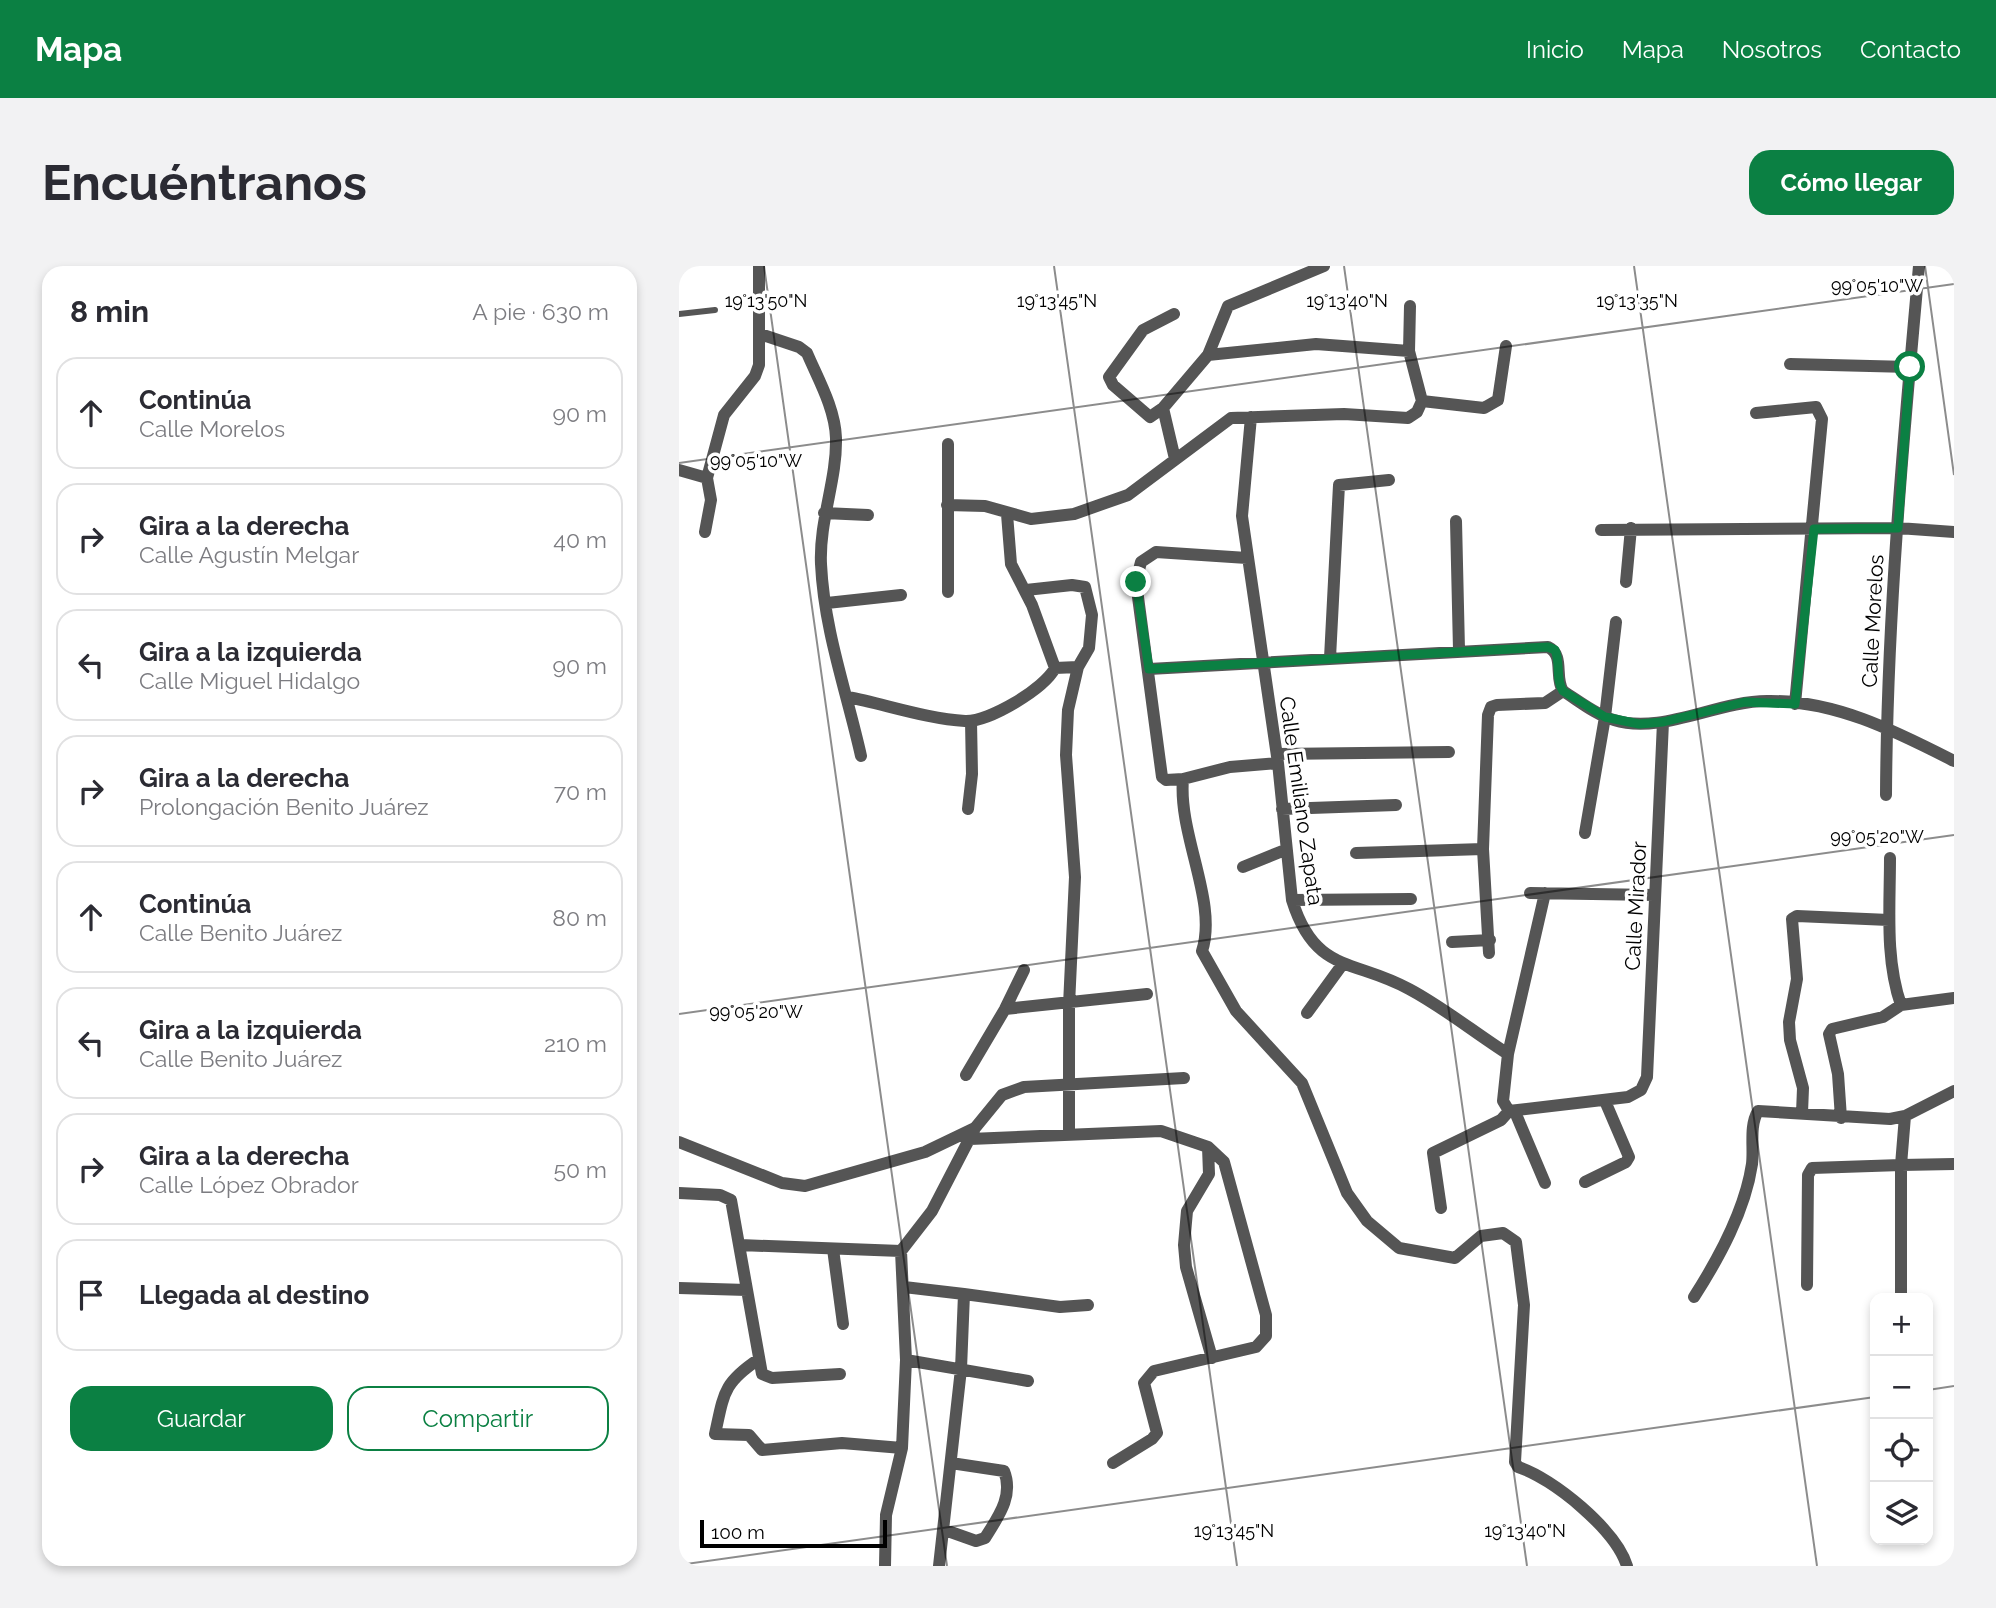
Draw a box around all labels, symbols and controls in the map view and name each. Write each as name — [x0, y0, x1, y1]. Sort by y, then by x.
text: Mapa — [35, 30, 122, 69]
text: Inicio — [1526, 35, 1584, 64]
text: Mapa — [1622, 35, 1684, 64]
text: Nosotros — [1722, 35, 1822, 64]
text: Contacto — [1860, 35, 1961, 64]
button: Cómo llegar — [1749, 150, 1954, 215]
text: Encuéntranos — [42, 154, 367, 211]
text: 99°05'10"W — [1831, 275, 1923, 296]
text: 19°13'50"N — [725, 290, 807, 311]
text: 19°13'45"N — [1017, 290, 1097, 311]
text: 19°13'40"N — [1306, 290, 1388, 311]
text: 19°13'35"N — [1596, 290, 1678, 311]
text: 8 min — [70, 294, 149, 329]
text: A pie · 630 m — [472, 298, 609, 325]
route start — [1894, 351, 1925, 382]
text: Continúa — [139, 385, 251, 415]
icon: ahead — [72, 394, 110, 432]
text: 90 m — [552, 400, 607, 427]
text: Calle Morelos — [139, 415, 285, 442]
text: 99°05'10"W — [710, 450, 802, 471]
text: Gira a la derecha — [139, 511, 349, 541]
icon: right — [72, 520, 110, 558]
text: 40 m — [553, 526, 607, 553]
text: Calle Agustín Melgar — [139, 541, 359, 568]
street label: Calle Morelos — [1857, 554, 1888, 688]
route end — [1120, 566, 1151, 597]
text: Gira a la izquierda — [139, 637, 362, 667]
icon: left — [72, 646, 110, 684]
text: 90 m — [552, 652, 607, 679]
text: Calle Miguel Hidalgo — [139, 667, 360, 694]
street label: Calle Emiliano Zapata — [1274, 695, 1329, 907]
text: Gira a la derecha — [139, 763, 349, 793]
icon: right — [72, 772, 110, 810]
text: 70 m — [554, 778, 607, 805]
text: Prolongación Benito Juárez — [139, 793, 429, 820]
text: 99°05'20"W — [1830, 826, 1924, 847]
street label: Calle Mirador — [1620, 840, 1651, 971]
text: Continúa — [139, 889, 251, 919]
icon: ahead — [72, 898, 110, 936]
text: 80 m — [552, 904, 607, 931]
text: Calle Benito Juárez — [139, 919, 342, 946]
text: 99°05'20"W — [709, 1001, 803, 1022]
text: Gira a la izquierda — [139, 1015, 362, 1045]
icon: left — [72, 1024, 110, 1062]
text: 210 m — [544, 1030, 607, 1057]
text: Calle Benito Juárez — [139, 1045, 342, 1072]
text: Gira a la derecha — [139, 1141, 349, 1171]
icon: right — [72, 1150, 110, 1188]
text: 50 m — [553, 1156, 607, 1183]
text: Calle López Obrador — [139, 1171, 359, 1198]
icon: arrive — [72, 1276, 110, 1314]
text: Llegada al destino — [139, 1280, 369, 1310]
map controls — [1870, 1293, 1933, 1545]
button: + — [1870, 1293, 1933, 1356]
button: − — [1870, 1356, 1933, 1419]
button: Guardar — [70, 1386, 333, 1451]
button: Compartir — [347, 1386, 609, 1451]
button: locate — [1870, 1419, 1933, 1482]
button: layers — [1870, 1482, 1933, 1545]
scale bar — [700, 1517, 887, 1549]
text: 19°13'45"N — [1194, 1520, 1274, 1541]
text: 19°13'40"N — [1484, 1520, 1566, 1541]
text: 100 m — [711, 1521, 765, 1543]

